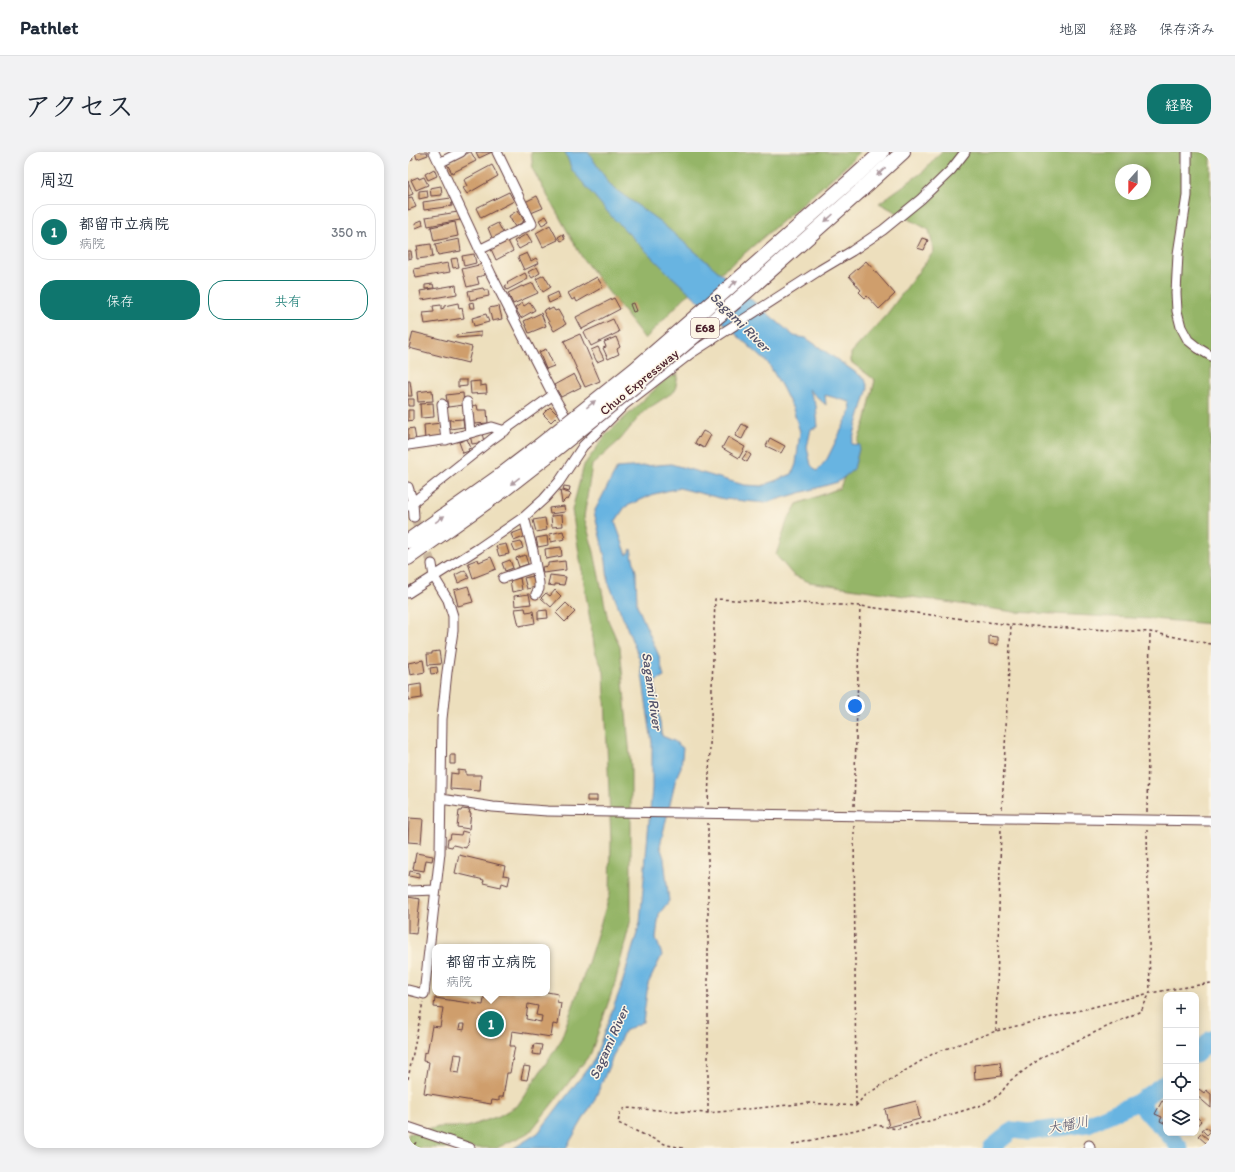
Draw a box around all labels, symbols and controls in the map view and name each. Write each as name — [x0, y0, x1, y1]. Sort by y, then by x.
text: Pathlet — [20, 16, 78, 39]
text: 地図 — [1059, 21, 1087, 38]
text: 経路 — [1109, 21, 1137, 38]
text: 保存済み — [1159, 21, 1215, 38]
button: 経路 — [1147, 84, 1211, 124]
text: アクセス — [24, 89, 134, 123]
north arrow — [1115, 164, 1151, 200]
one-way arrow — [876, 167, 886, 177]
text: 周辺 — [40, 170, 74, 190]
one-way arrow — [825, 213, 834, 222]
text: 都留市立病院 — [79, 215, 169, 233]
text: 1 — [51, 225, 57, 240]
text: 350 m — [331, 225, 367, 240]
text: 病院 — [79, 236, 105, 251]
button: 保存 — [40, 280, 200, 320]
button: 共有 — [208, 280, 368, 320]
one-way arrow — [728, 280, 739, 289]
water label: Sagami River — [706, 288, 775, 357]
road number: E68 — [691, 318, 719, 338]
street label: Chuo Expressway — [597, 346, 681, 418]
one-way arrow — [586, 400, 596, 409]
one-way arrow — [510, 477, 521, 486]
one-way arrow — [435, 515, 446, 523]
water label: Sagami River — [638, 651, 666, 732]
your location — [845, 696, 865, 716]
popup — [432, 944, 550, 996]
text: 都留市立病院 — [446, 953, 536, 971]
text: 病院 — [446, 974, 472, 989]
map controls — [1163, 992, 1199, 1136]
button: + — [1163, 992, 1199, 1028]
water label: Sagami River — [585, 1003, 633, 1082]
pin: 1 — [478, 1009, 504, 1039]
button: − — [1163, 1028, 1199, 1064]
button: locate — [1163, 1064, 1199, 1100]
button: layers — [1163, 1100, 1199, 1136]
water label: 大幡川 — [1046, 1113, 1090, 1137]

